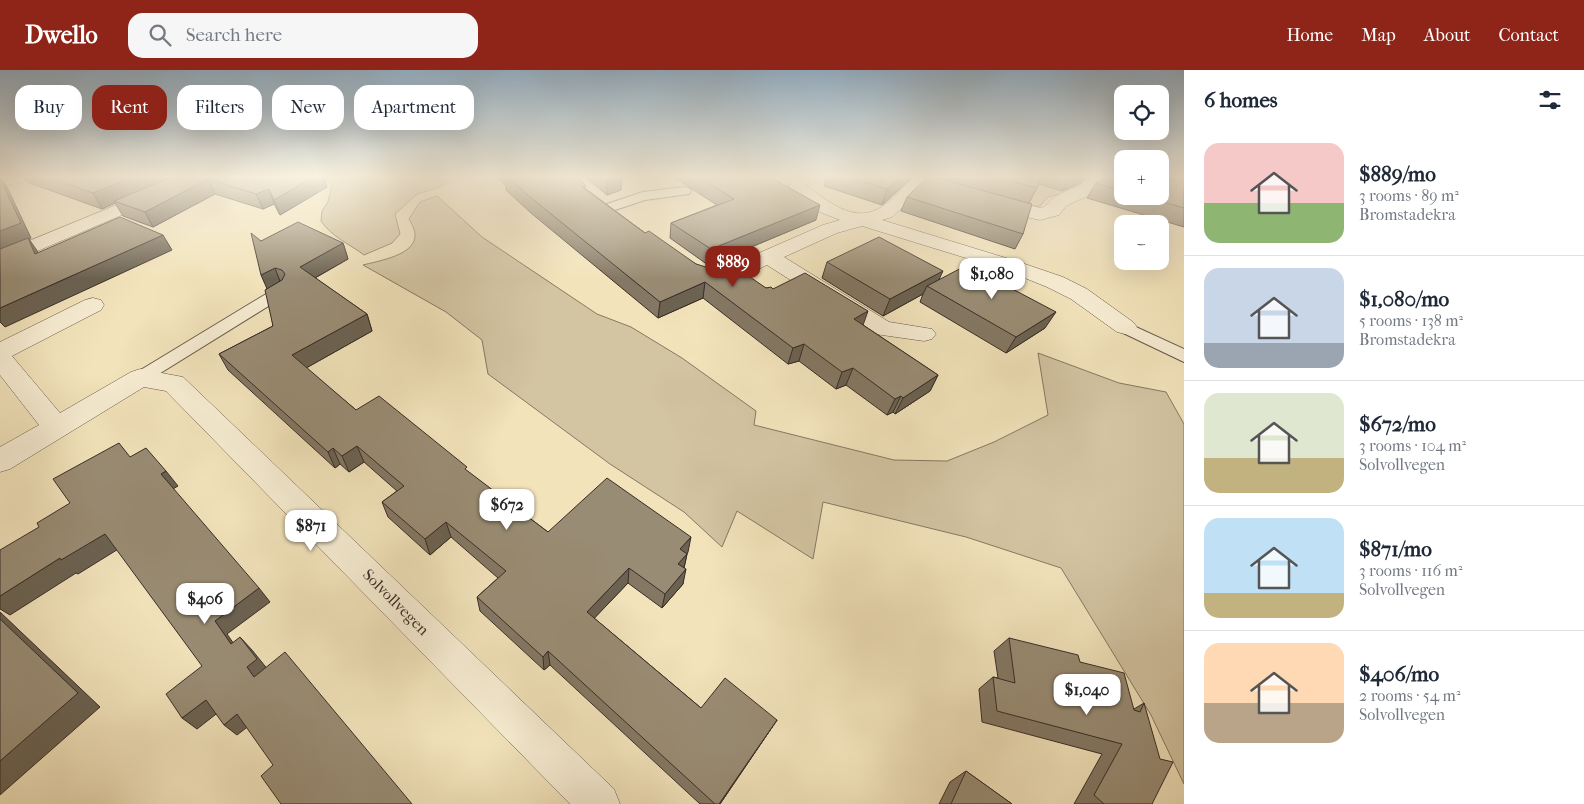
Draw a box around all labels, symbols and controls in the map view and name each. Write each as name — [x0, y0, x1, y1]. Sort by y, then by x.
search box — [128, 13, 478, 58]
text: Dwello — [25, 21, 98, 49]
icon: search — [146, 21, 174, 49]
text: Search here — [186, 24, 282, 46]
text: Home — [1286, 25, 1333, 46]
text: Map — [1361, 25, 1396, 46]
text: About — [1424, 25, 1470, 46]
text: Contact — [1498, 25, 1559, 46]
chip: Buy — [15, 85, 82, 130]
chip: Rent — [92, 85, 167, 130]
chip: Filters — [177, 85, 262, 130]
chip: New — [272, 85, 344, 130]
chip: Apartment — [354, 85, 474, 130]
map controls — [1114, 85, 1169, 270]
button: locate — [1114, 85, 1169, 140]
icon: filters — [1536, 86, 1564, 114]
text: 6 homes — [1204, 88, 1278, 112]
button: + — [1114, 150, 1169, 205]
text: $889/mo — [1359, 162, 1436, 186]
icon: home — [1244, 163, 1304, 223]
text: 3 rooms · 89 m² — [1359, 186, 1459, 205]
text: Bromstadekra — [1359, 205, 1456, 224]
button: − — [1114, 215, 1169, 270]
pin: $889 — [703, 246, 763, 288]
text: $889 — [716, 252, 750, 271]
pin: $1,080 — [951, 258, 1033, 300]
text: $1,080 — [970, 264, 1014, 283]
text: $1,080/mo — [1359, 287, 1449, 311]
icon: home — [1244, 288, 1304, 348]
text: 5 rooms · 138 m² — [1359, 311, 1463, 330]
text: Bromstadekra — [1359, 330, 1456, 349]
text: $672/mo — [1359, 412, 1436, 436]
icon: home — [1244, 413, 1304, 473]
text: 3 rooms · 104 m² — [1359, 436, 1466, 455]
text: Solvollvegen — [1359, 455, 1445, 474]
pin: $672 — [477, 488, 537, 531]
text: $672 — [490, 495, 524, 514]
pin: $871 — [281, 510, 341, 552]
text: $871 — [296, 516, 326, 535]
text: $871/mo — [1359, 537, 1432, 561]
icon: home — [1244, 538, 1304, 598]
text: 3 rooms · 116 m² — [1359, 561, 1462, 580]
street label: Solvollvegen — [359, 565, 434, 640]
text: Solvollvegen — [1359, 580, 1445, 599]
pin: $406 — [175, 582, 235, 625]
text: $406 — [187, 589, 223, 608]
text: $406/mo — [1359, 662, 1439, 686]
icon: home — [1244, 663, 1304, 723]
pin: $1,040 — [1046, 674, 1128, 716]
text: $1,040 — [1065, 680, 1109, 699]
text: 2 rooms · 54 m² — [1359, 686, 1460, 705]
text: Solvollvegen — [1359, 705, 1445, 724]

